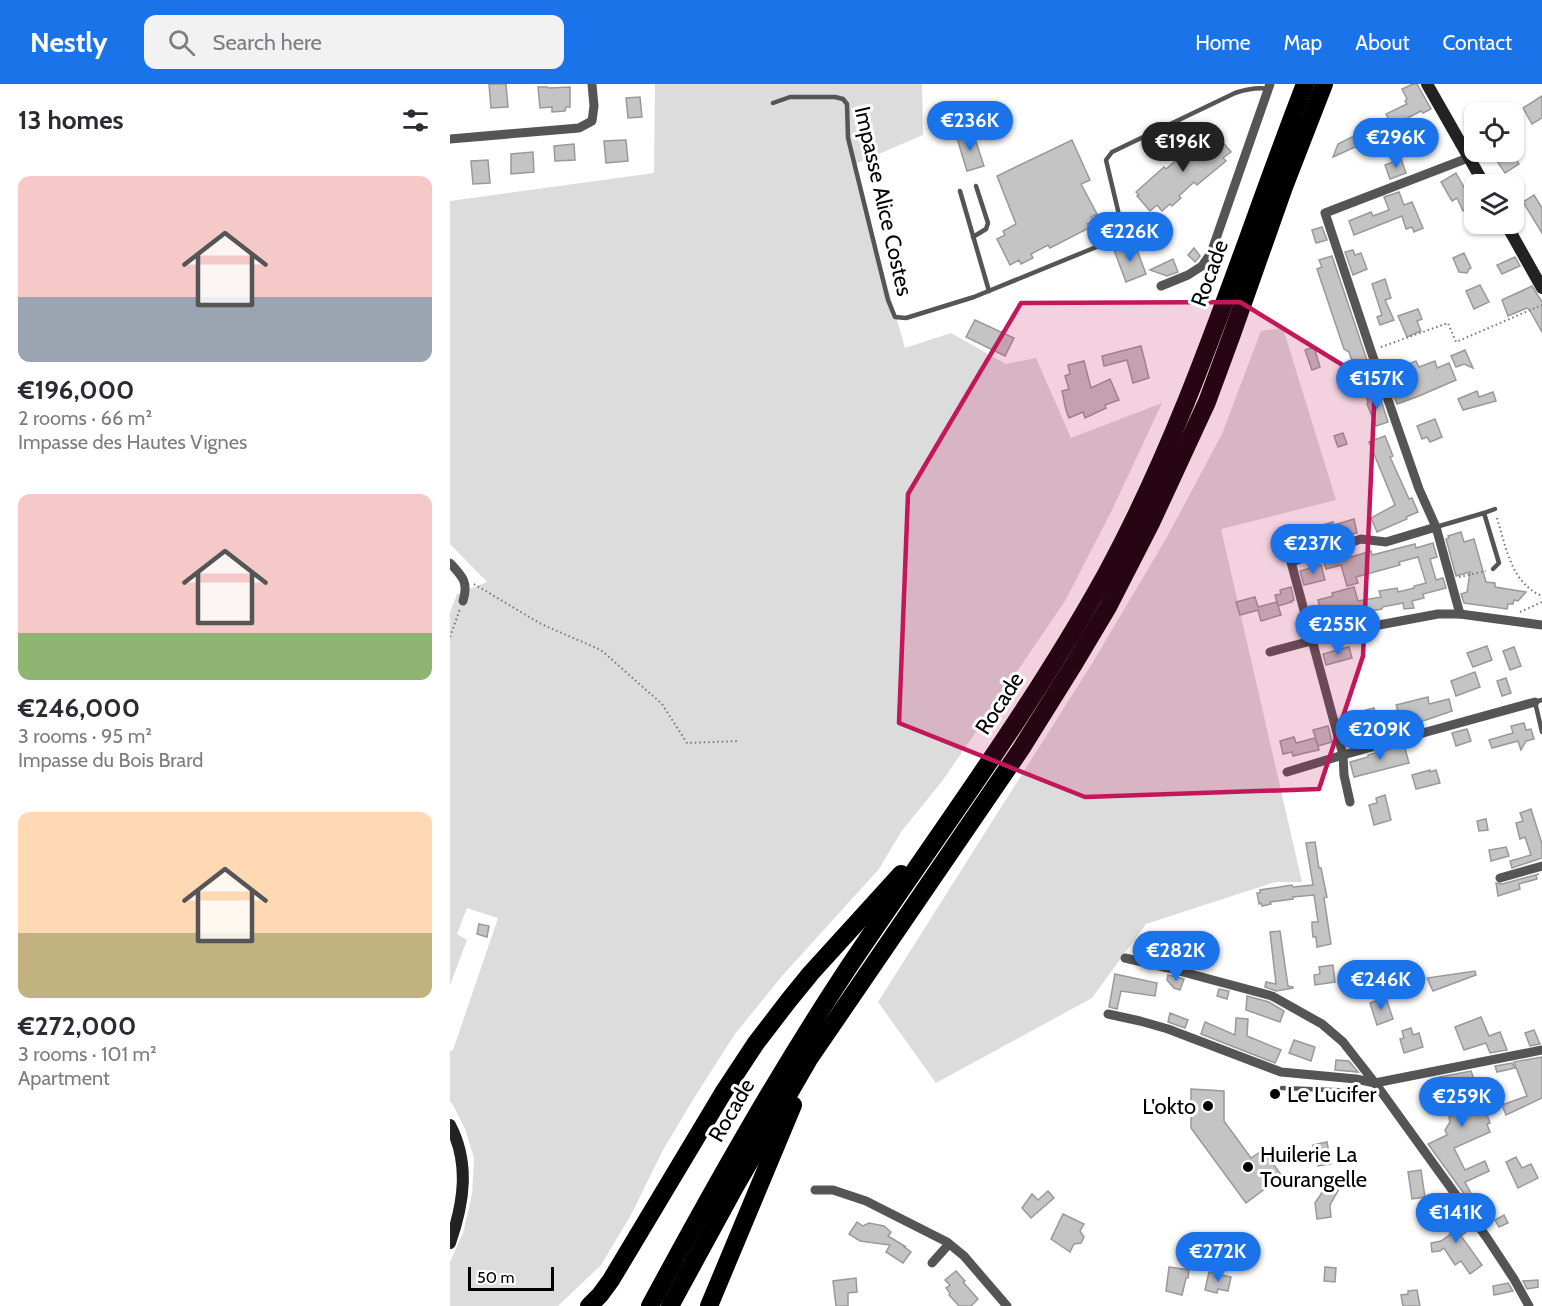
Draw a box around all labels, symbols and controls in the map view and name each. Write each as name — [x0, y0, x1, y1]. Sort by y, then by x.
search box — [144, 15, 564, 69]
text: Nestly — [30, 25, 108, 59]
icon: search — [165, 26, 198, 59]
text: Search here — [213, 29, 322, 56]
text: Home — [1195, 30, 1251, 55]
text: Map — [1284, 30, 1322, 55]
text: About — [1355, 30, 1409, 55]
text: Contact — [1442, 30, 1512, 55]
pin: €236K — [928, 101, 1012, 152]
map controls — [1464, 102, 1524, 234]
button: locate — [1464, 102, 1524, 162]
text: 13 homes — [18, 104, 124, 136]
icon: filters — [399, 104, 432, 137]
street label: Impasse Alice Costes — [849, 104, 918, 298]
text: €236K — [941, 108, 999, 132]
pin: €296K — [1354, 118, 1438, 169]
pin: €196K — [1141, 122, 1225, 173]
text: €296K — [1367, 125, 1425, 149]
text: €196K — [1155, 129, 1211, 153]
button: layers — [1464, 174, 1524, 234]
pin: €226K — [1088, 212, 1172, 263]
icon: home — [171, 215, 279, 323]
text: €226K — [1101, 219, 1159, 243]
street label: Rocade — [1185, 236, 1234, 310]
pin: €157K — [1335, 359, 1419, 410]
text: €157K — [1350, 366, 1404, 390]
text: €196,000 — [18, 374, 134, 406]
text: 2 rooms · 66 m² — [18, 406, 152, 430]
text: Impasse des Hautes Vignes — [18, 430, 247, 454]
pin: €237K — [1271, 524, 1355, 575]
text: €237K — [1285, 531, 1341, 555]
icon: home — [171, 533, 279, 641]
pin: €255K — [1296, 605, 1380, 656]
text: €255K — [1309, 612, 1367, 636]
street label: Rocade — [969, 667, 1030, 740]
text: €246,000 — [18, 692, 140, 724]
pin: €209K — [1338, 710, 1422, 761]
text: €209K — [1349, 717, 1411, 741]
text: 3 rooms · 95 m² — [18, 724, 152, 748]
text: Impasse du Bois Brard — [18, 748, 203, 772]
icon: home — [171, 851, 279, 959]
pin: €282K — [1134, 931, 1218, 982]
text: €282K — [1147, 938, 1205, 962]
pin: €246K — [1339, 960, 1423, 1011]
text: €246K — [1351, 967, 1411, 991]
text: €272,000 — [18, 1010, 136, 1042]
text: 3 rooms · 101 m² — [18, 1042, 157, 1066]
text: Apartment — [18, 1066, 110, 1090]
street label: Rocade — [702, 1074, 760, 1147]
pin: €259K — [1420, 1077, 1504, 1128]
place label: Le Lucifer — [1287, 1081, 1376, 1108]
text: €259K — [1433, 1084, 1491, 1108]
marker: Le Lucifer — [1268, 1087, 1282, 1101]
place label: L'okto — [1142, 1093, 1196, 1120]
marker: L'okto — [1201, 1099, 1215, 1113]
place label: Huilerie La Tourangelle — [1260, 1141, 1367, 1193]
marker: Huilerie La Tourangelle — [1241, 1160, 1255, 1174]
pin: €141K — [1414, 1193, 1498, 1244]
text: €141K — [1430, 1200, 1482, 1224]
pin: €272K — [1176, 1232, 1260, 1283]
text: €272K — [1190, 1239, 1246, 1263]
scale bar — [468, 1264, 554, 1292]
text: 50 m — [477, 1268, 514, 1287]

